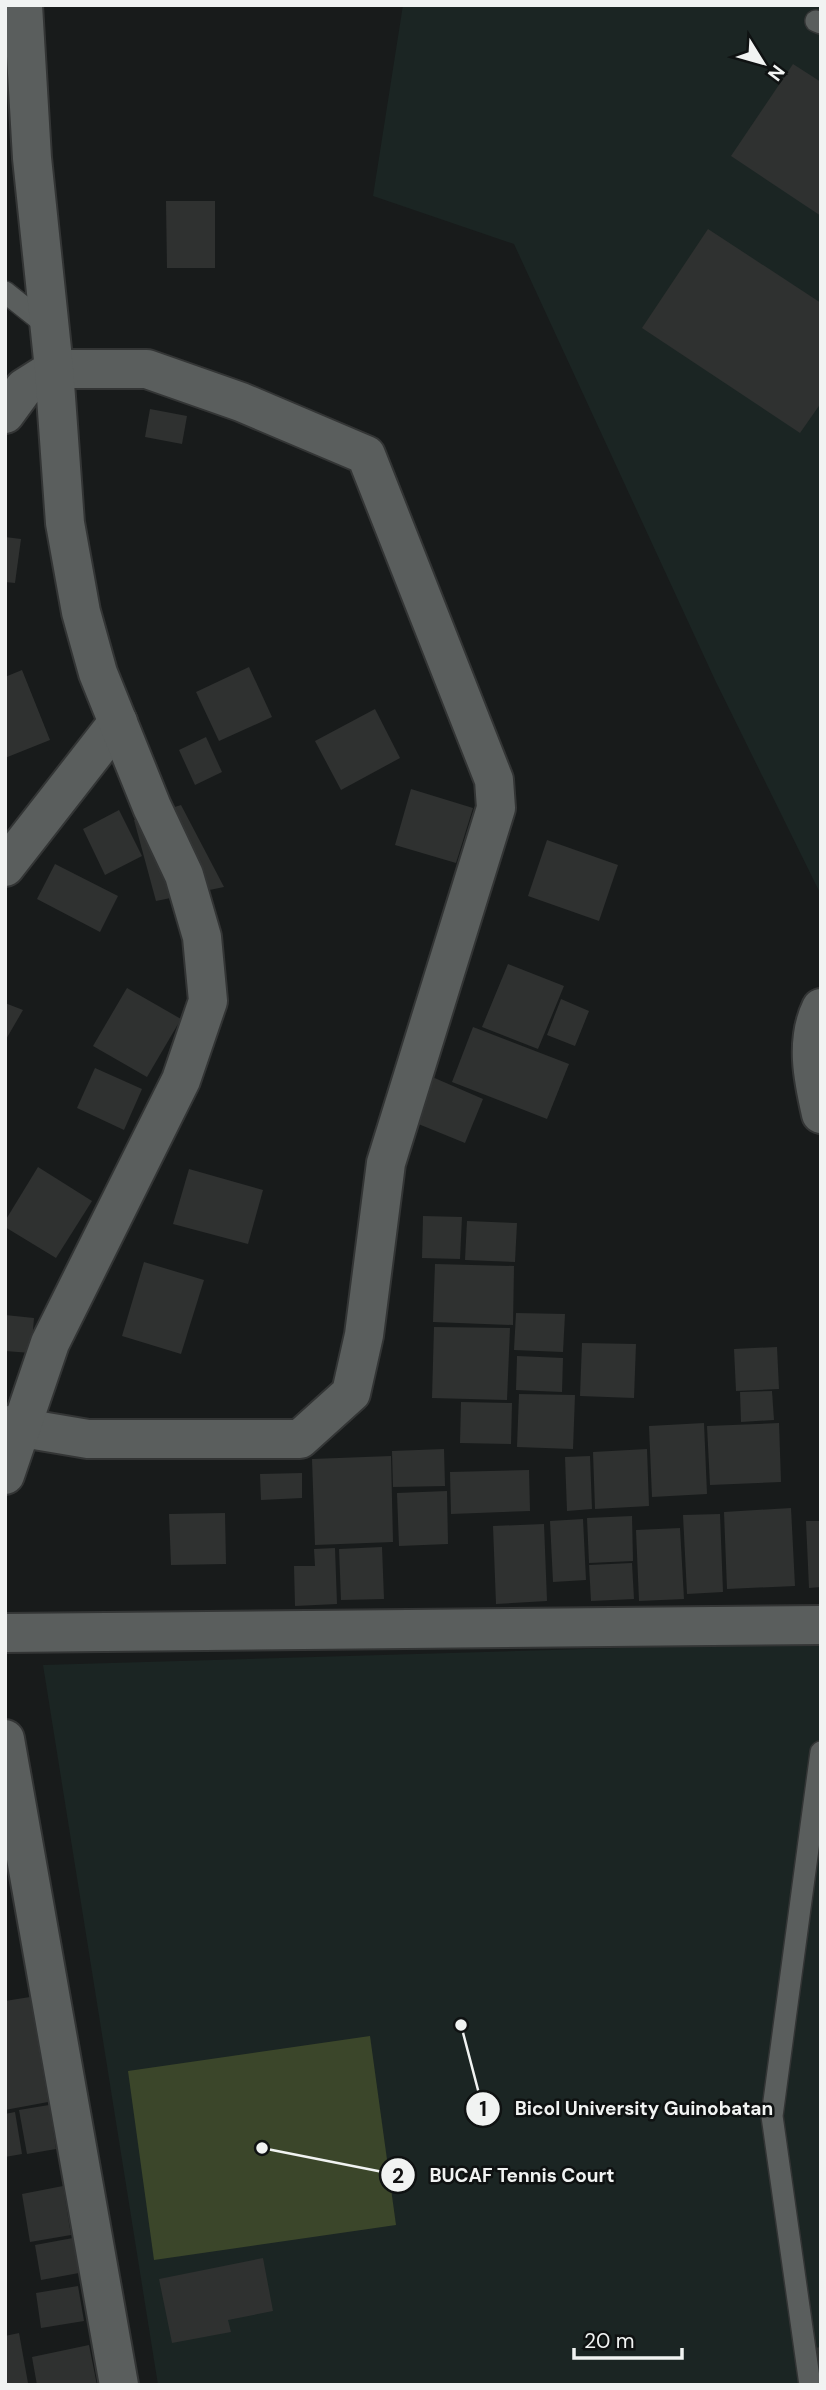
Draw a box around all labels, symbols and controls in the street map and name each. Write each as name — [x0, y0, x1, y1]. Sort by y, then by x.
north arrow — [728, 28, 798, 98]
text: N — [762, 60, 790, 86]
callout: Bicol University Guinobatan — [466, 2089, 787, 2129]
text: 1 — [479, 2095, 487, 2123]
text: Bicol University Guinobatan — [515, 2096, 773, 2121]
callout: BUCAF Tennis Court — [380, 2155, 628, 2195]
text: 2 — [392, 2162, 404, 2190]
text: BUCAF Tennis Court — [429, 2163, 615, 2188]
scale bar — [574, 2316, 682, 2360]
text: 20 m — [584, 2327, 635, 2355]

